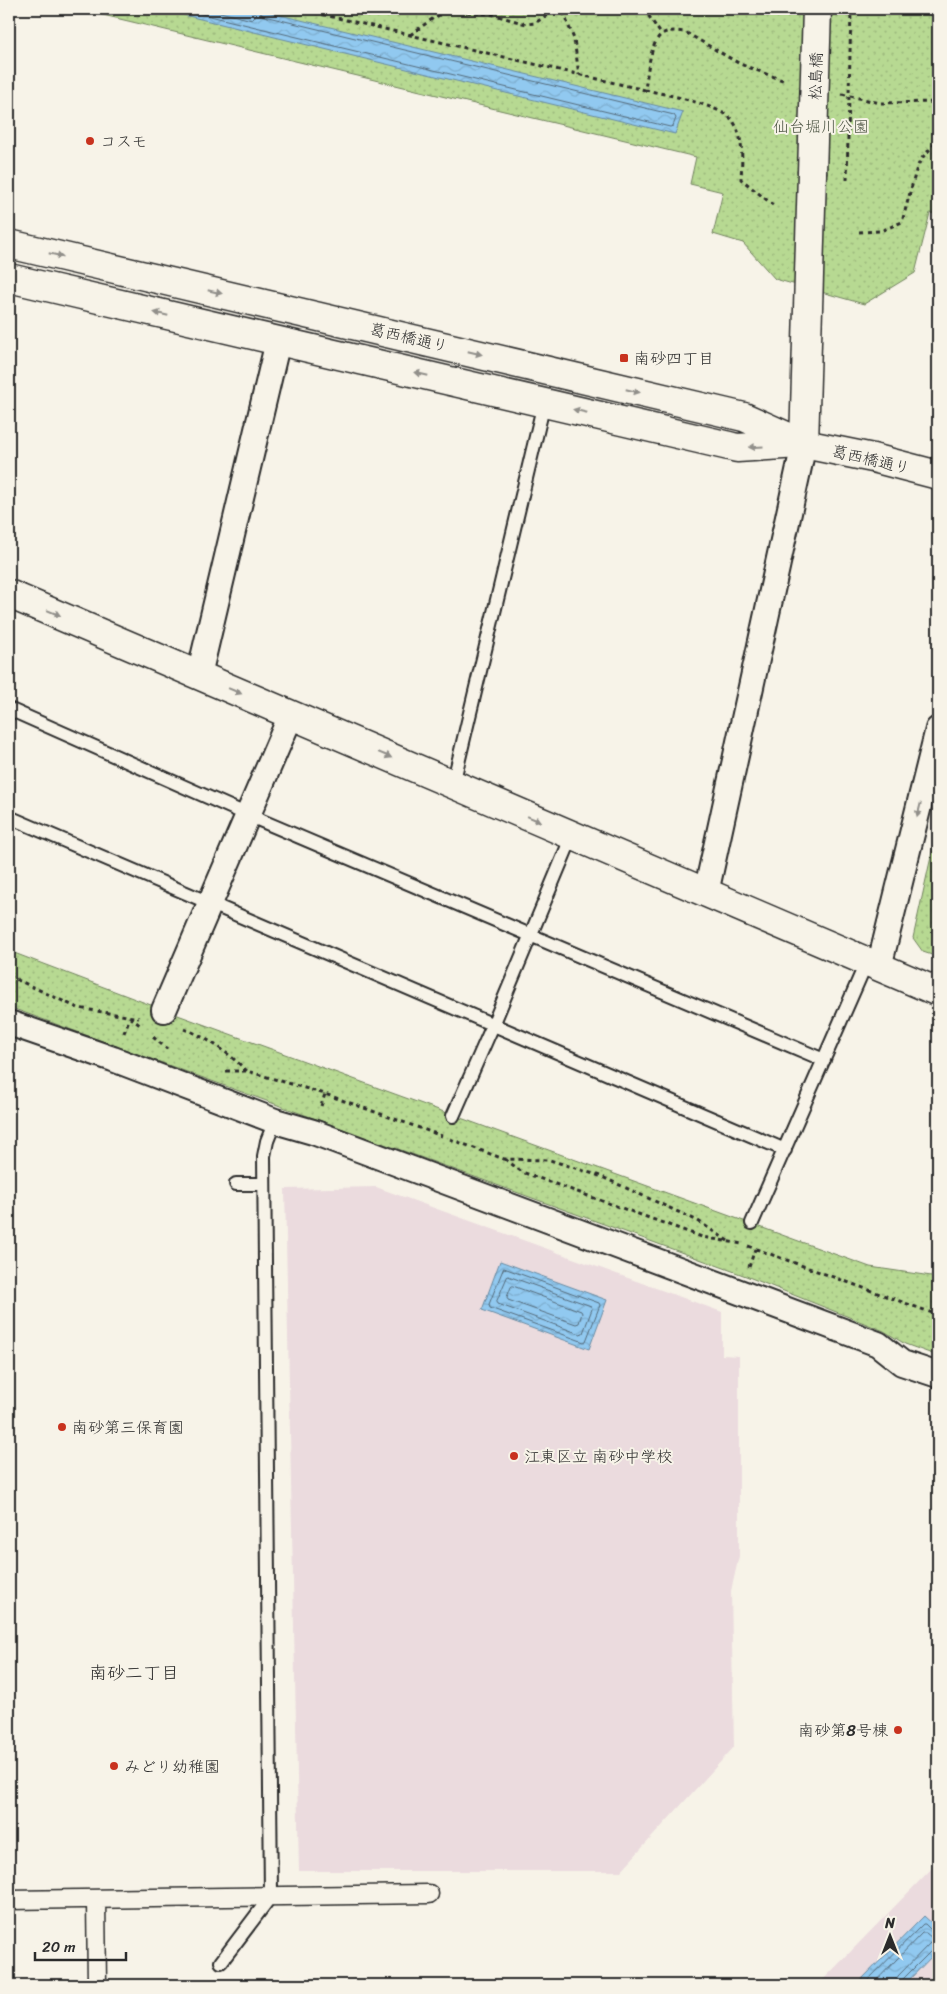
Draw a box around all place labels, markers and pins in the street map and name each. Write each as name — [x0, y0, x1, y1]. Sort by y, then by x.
place label: コスモ — [100, 127, 147, 156]
marker: コスモ — [84, 135, 96, 147]
place label: 南砂四丁目 — [634, 344, 714, 373]
marker: 南砂四丁目 — [618, 352, 630, 364]
place label: 南砂第三保育園 — [72, 1413, 184, 1442]
marker: 南砂第三保育園 — [56, 1421, 68, 1433]
place label: 江東区立 南砂中学校 — [524, 1442, 672, 1471]
marker: 江東区立 南砂中学校 — [508, 1450, 520, 1462]
place label: 南砂第8号棟 — [798, 1716, 888, 1745]
marker: 南砂第8号棟 — [892, 1724, 904, 1736]
place label: みどり幼稚園 — [124, 1752, 220, 1781]
marker: みどり幼稚園 — [108, 1760, 120, 1772]

